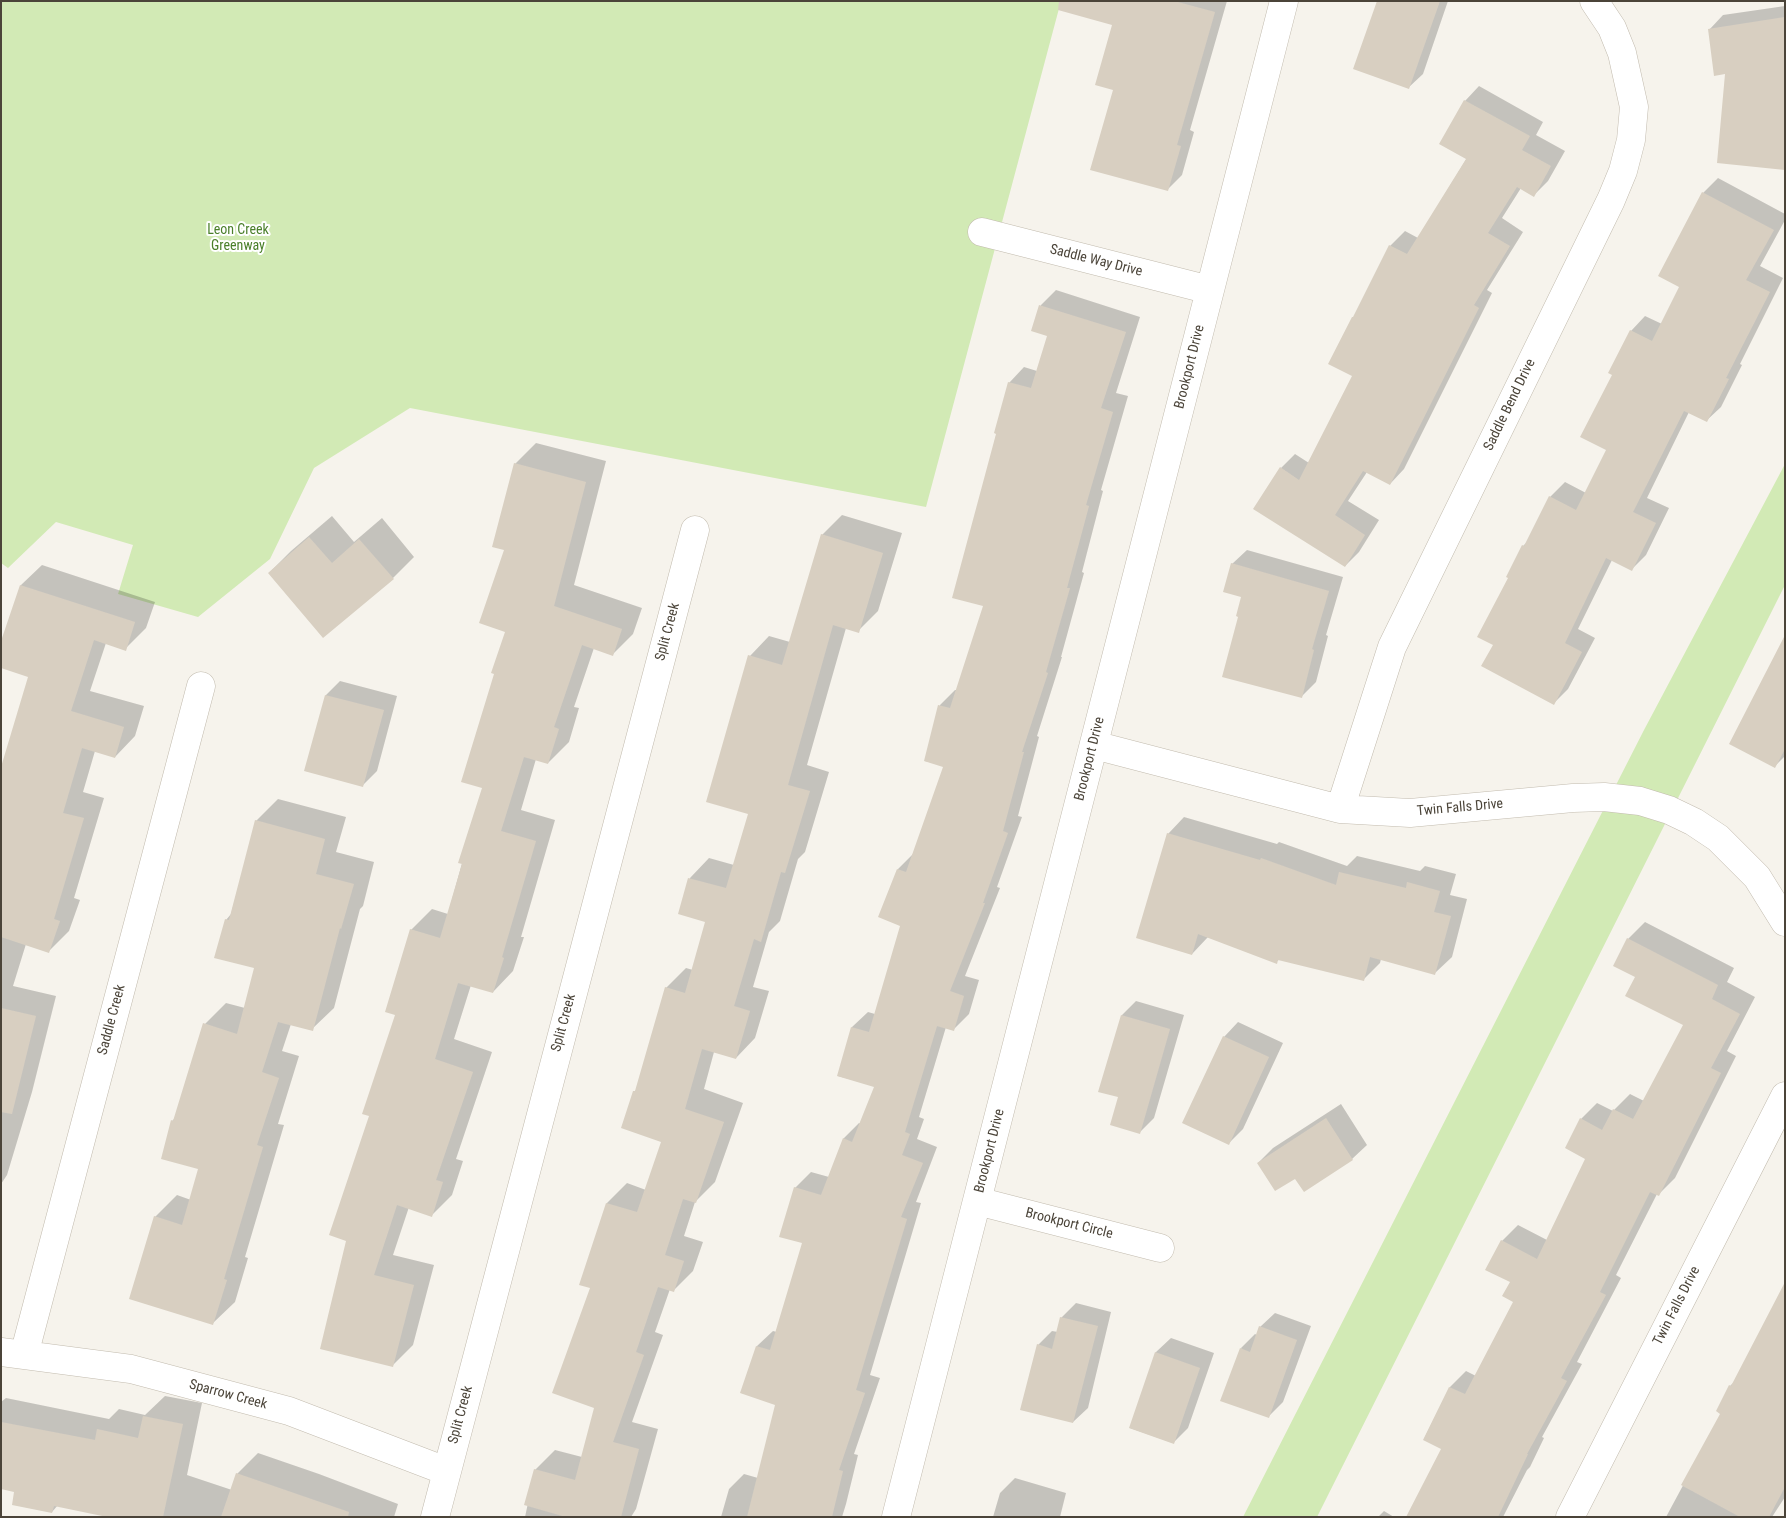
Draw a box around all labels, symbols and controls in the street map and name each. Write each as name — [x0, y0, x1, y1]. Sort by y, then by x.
park label: Leon Creek Greenway — [207, 222, 269, 254]
street label: Saddle Way Drive — [1048, 241, 1144, 281]
street label: Brookport Drive — [1171, 323, 1209, 411]
street label: Saddle Bend Drive — [1481, 356, 1539, 454]
street label: Split Creek — [652, 601, 684, 663]
street label: Brookport Drive — [1071, 715, 1109, 803]
street label: Twin Falls Drive — [1416, 796, 1504, 820]
street label: Saddle Creek — [95, 983, 129, 1057]
street label: Split Creek — [548, 992, 580, 1054]
street label: Brookport Drive — [971, 1107, 1009, 1195]
street label: Brookport Circle — [1024, 1205, 1114, 1243]
street label: Twin Falls Drive — [1650, 1264, 1704, 1348]
street label: Sparrow Creek — [187, 1377, 269, 1413]
street label: Split Creek — [445, 1384, 477, 1446]

